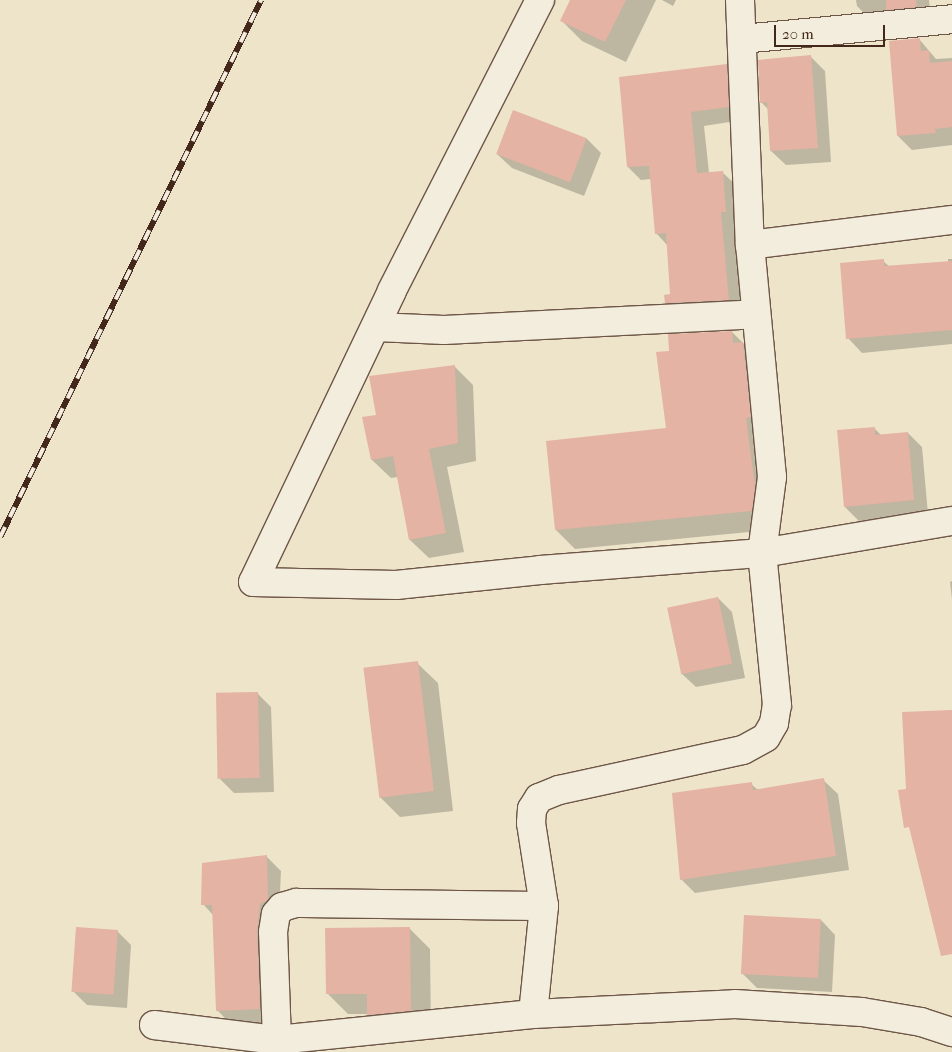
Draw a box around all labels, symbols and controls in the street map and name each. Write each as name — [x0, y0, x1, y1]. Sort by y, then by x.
scale bar — [777, 15, 888, 47]
text: 20 m — [782, 25, 814, 43]

